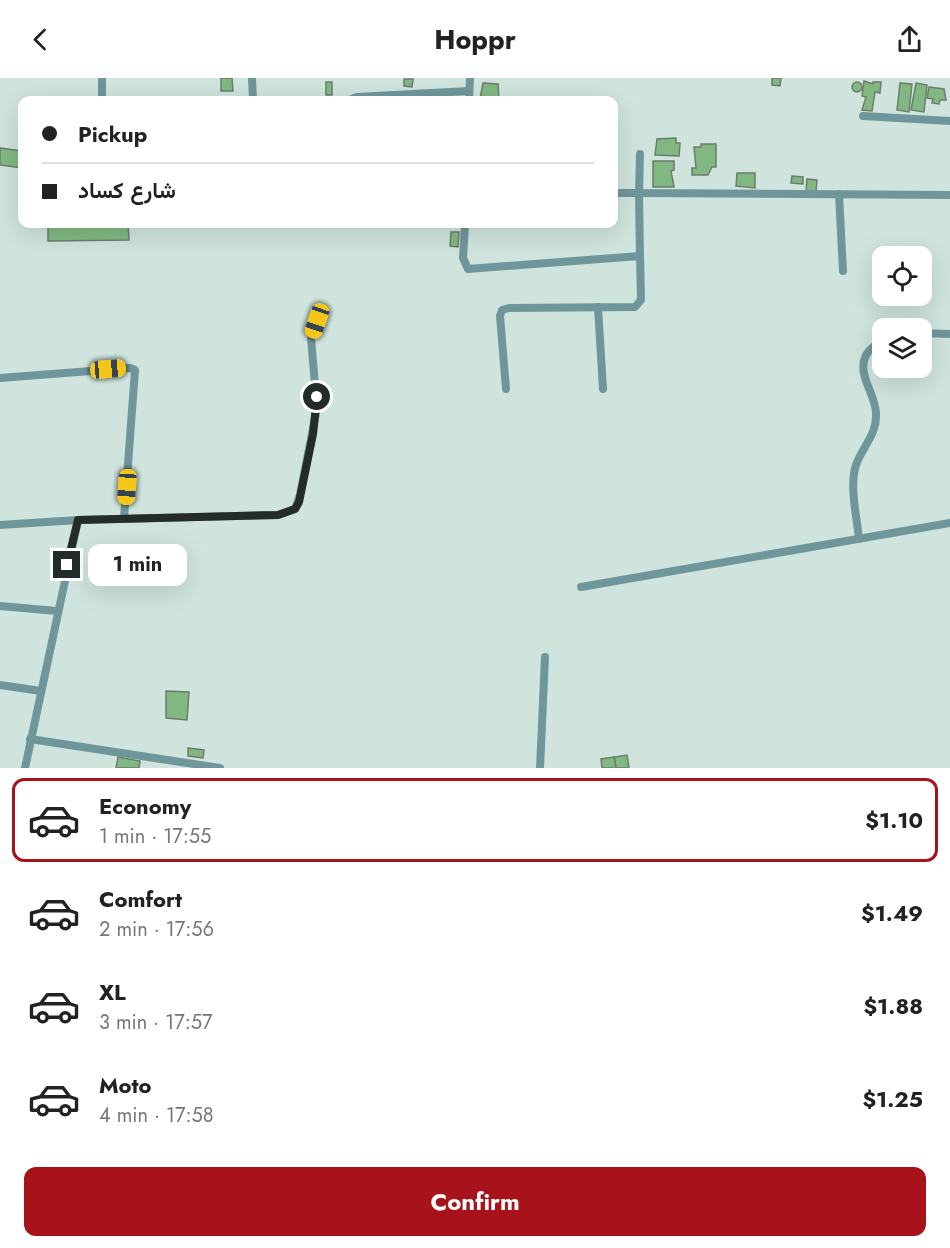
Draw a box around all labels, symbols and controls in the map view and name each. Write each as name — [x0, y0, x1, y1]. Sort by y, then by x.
text: Hoppr — [434, 20, 516, 59]
icon: back — [24, 23, 57, 56]
icon: share — [893, 23, 926, 56]
text: Pickup — [78, 118, 147, 150]
text: شارع كساد — [78, 174, 176, 206]
map controls — [872, 246, 932, 378]
button: locate — [872, 246, 932, 306]
car — [303, 301, 331, 341]
button: layers — [872, 318, 932, 378]
car — [89, 358, 127, 380]
route start — [303, 383, 330, 410]
car — [117, 468, 137, 506]
callout: 1 min — [88, 544, 187, 586]
text: 1 min — [113, 550, 162, 579]
route end — [53, 551, 80, 578]
text: Economy — [99, 790, 191, 822]
icon: car — [27, 793, 81, 847]
text: $1.10 — [865, 804, 923, 836]
text: 1 min · 17:55 — [99, 822, 211, 851]
text: Comfort — [99, 883, 182, 915]
icon: car — [27, 886, 81, 940]
text: $1.49 — [861, 897, 923, 929]
text: 2 min · 17:56 — [99, 915, 214, 944]
text: XL — [99, 976, 126, 1008]
icon: car — [27, 979, 81, 1033]
text: $1.88 — [863, 990, 923, 1022]
text: 3 min · 17:57 — [99, 1008, 213, 1037]
text: Moto — [99, 1069, 152, 1101]
icon: car — [27, 1072, 81, 1126]
text: $1.25 — [862, 1083, 923, 1115]
text: 4 min · 17:58 — [99, 1101, 214, 1130]
button: Confirm — [24, 1167, 926, 1236]

